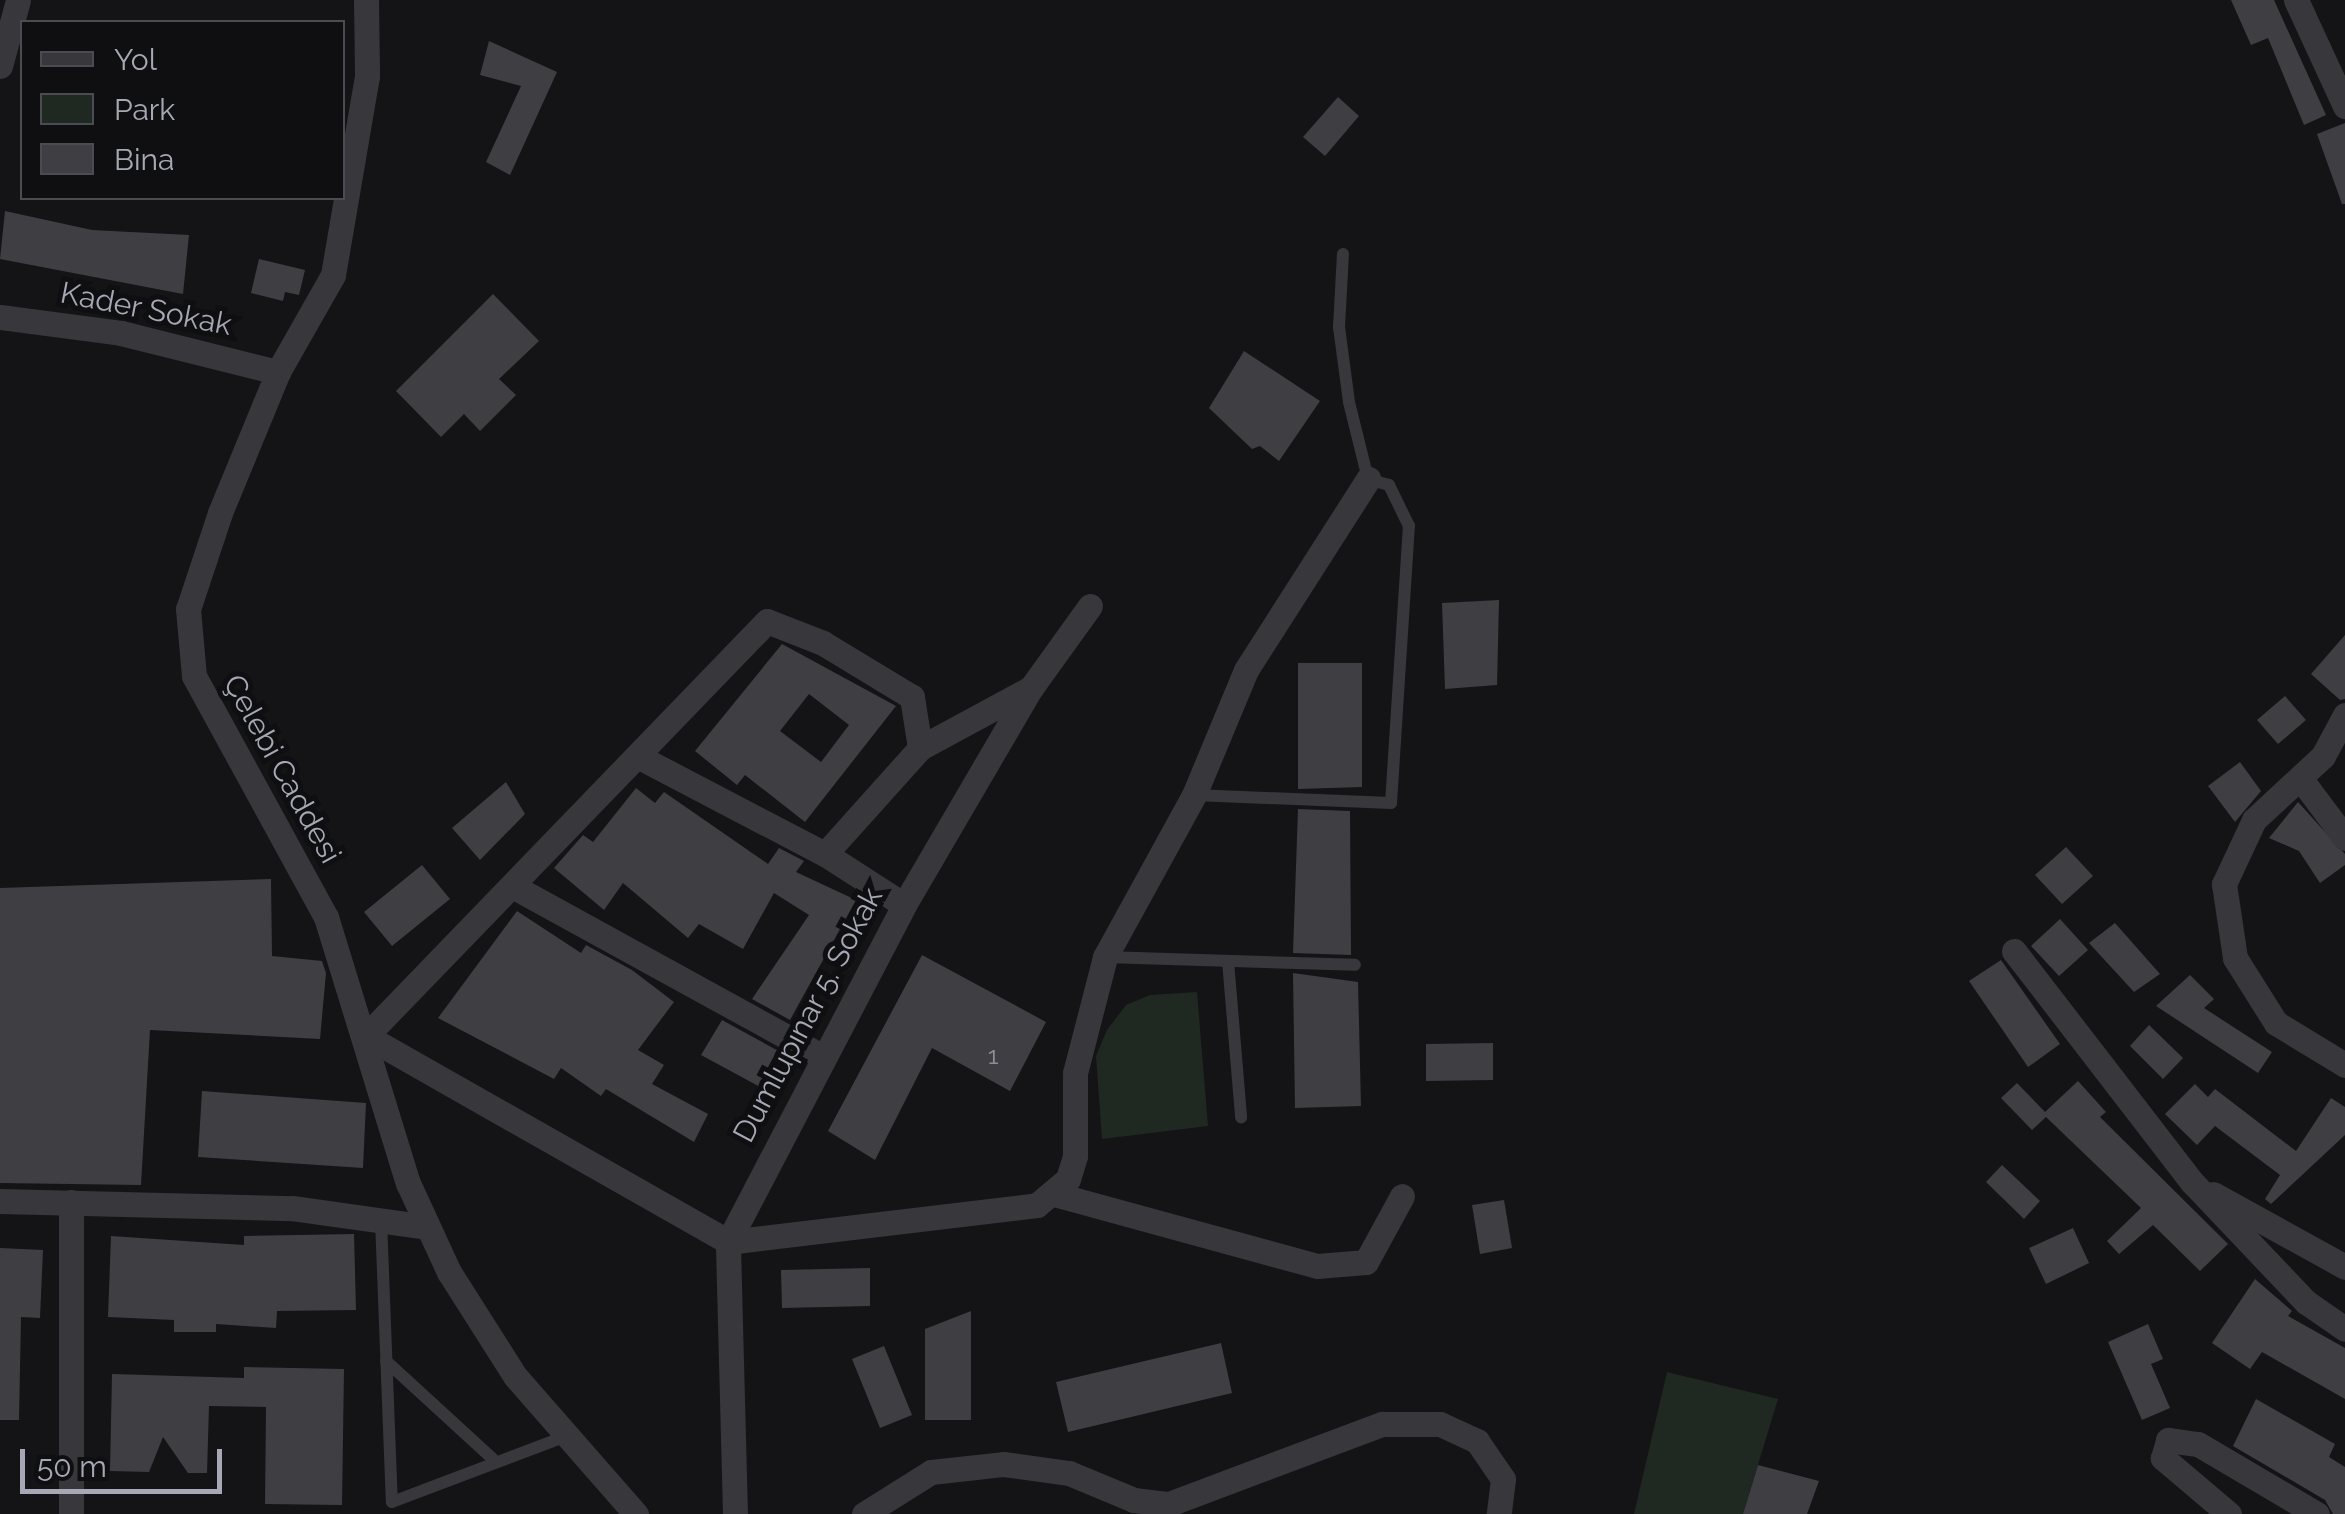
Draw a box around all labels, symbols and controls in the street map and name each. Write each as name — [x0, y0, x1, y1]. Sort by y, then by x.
legend — [20, 20, 345, 200]
text: Yol — [114, 42, 157, 77]
text: Park — [114, 92, 175, 127]
text: Bina — [114, 142, 174, 177]
street label: Kader Sokak — [57, 275, 235, 343]
street label: Çelebi Caddesi — [215, 669, 349, 869]
street label: Dumlupınar 5. Sokak — [726, 881, 890, 1149]
house number: 1 — [988, 1040, 998, 1070]
scale bar — [25, 1429, 228, 1491]
text: 50 m — [37, 1449, 107, 1484]

